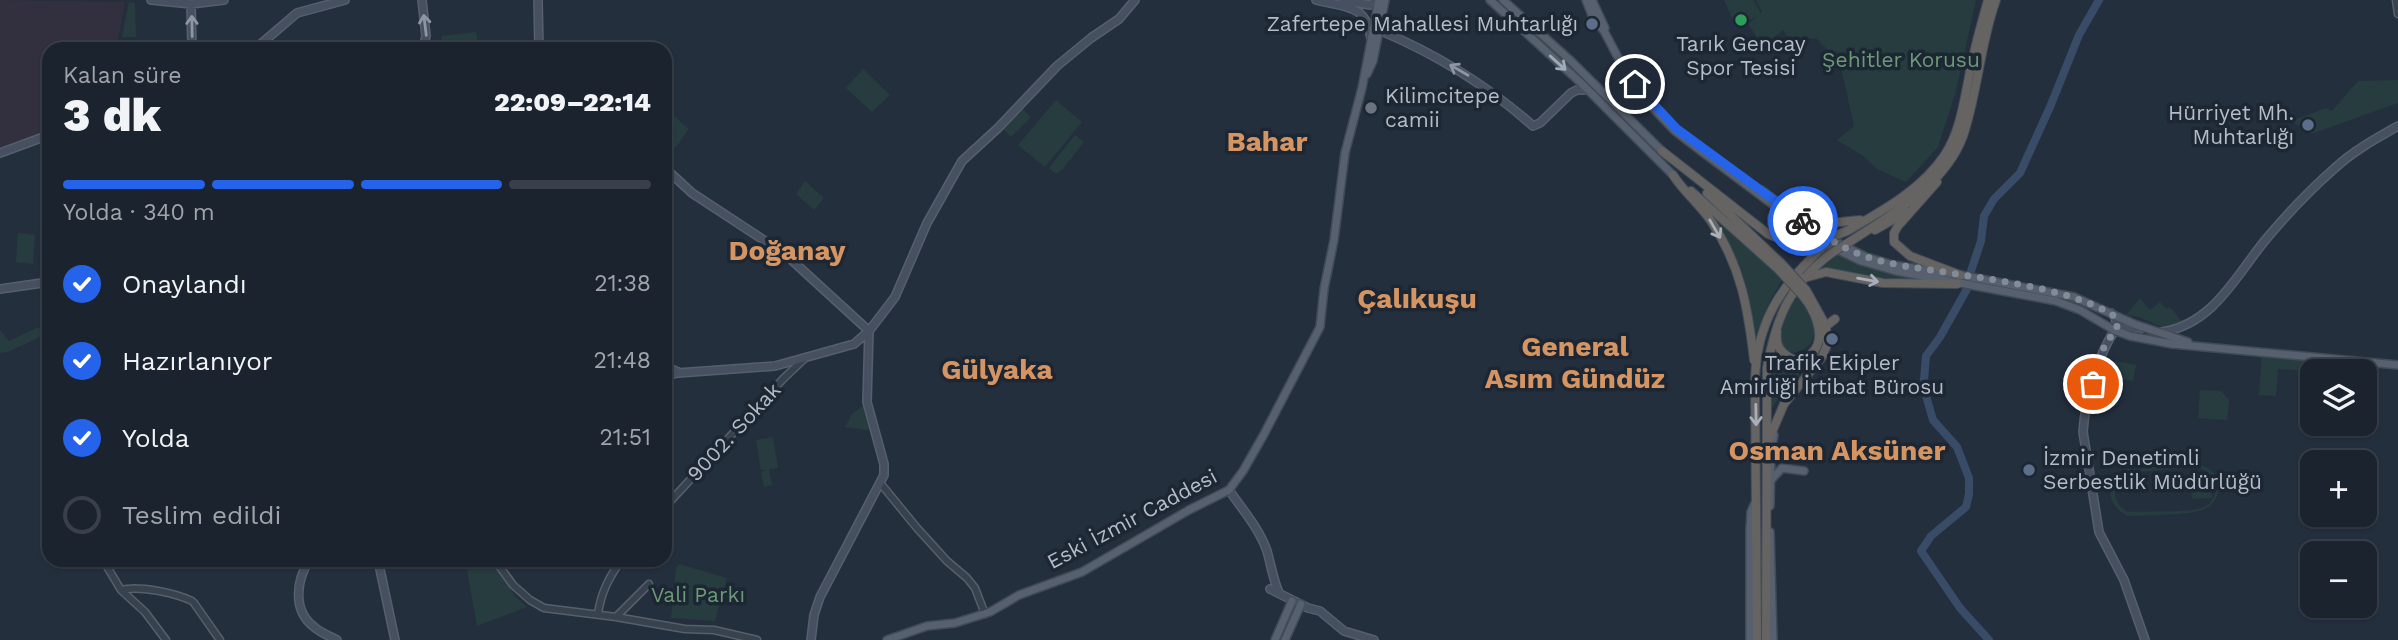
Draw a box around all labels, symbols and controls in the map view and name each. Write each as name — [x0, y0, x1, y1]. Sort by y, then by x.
place label: Zafertepe Mahallesi Muhtarlığı — [1267, 11, 1578, 36]
marker: Tarık Gencay Spor Tesisi — [1733, 12, 1749, 28]
one-way arrow — [418, 14, 431, 36]
one-way arrow — [185, 15, 198, 38]
marker: Zafertepe Mahallesi Muhtarlığı — [1584, 16, 1600, 32]
place label: Tarık Gencay Spor Tesisi — [1676, 31, 1806, 80]
park label: Şehitler Korusu — [1822, 47, 1980, 72]
pin — [1605, 54, 1665, 114]
one-way arrow — [1549, 55, 1566, 72]
text: Kalan süre — [63, 62, 182, 89]
one-way arrow — [1449, 63, 1469, 77]
icon: home — [1616, 65, 1654, 103]
place label: Kilimcitepe camii — [1385, 83, 1500, 132]
text: 22:09–22:14 — [494, 87, 651, 117]
text: 3 dk — [63, 88, 161, 142]
marker: Kilimcitepe camii — [1363, 100, 1379, 116]
place label: Hürriyet Mh. Muhtarlığı — [2168, 100, 2294, 149]
marker: Hürriyet Mh. Muhtarlığı — [2300, 117, 2316, 133]
district label: Bahar — [1227, 125, 1307, 158]
courier — [1768, 186, 1838, 256]
text: Yolda · 340 m — [63, 199, 215, 226]
icon: bike — [1784, 202, 1822, 240]
one-way arrow — [1708, 218, 1722, 238]
district label: Doğanay — [728, 234, 846, 267]
icon: check — [63, 265, 101, 303]
text: Onaylandı — [122, 269, 247, 299]
text: 21:38 — [594, 270, 651, 297]
one-way arrow — [1856, 274, 1879, 287]
district label: Çalıkuşu — [1357, 282, 1477, 315]
district label: General Asım Gündüz — [1485, 330, 1665, 395]
marker: Trafik Ekipler Amirliği İrtibat Bürosu — [1824, 331, 1840, 347]
icon: check — [63, 342, 101, 380]
text: Hazırlanıyor — [122, 346, 272, 376]
text: 21:48 — [594, 347, 651, 374]
place label: Trafik Ekipler Amirliği İrtibat Bürosu — [1720, 350, 1944, 399]
district label: Gülyaka — [941, 353, 1054, 386]
pin — [2063, 354, 2123, 414]
map controls — [2300, 359, 2377, 618]
button: layers — [2300, 359, 2377, 436]
icon: bag — [2074, 365, 2112, 403]
street label: 9002. Sokak — [682, 377, 786, 486]
one-way arrow — [1749, 403, 1762, 426]
icon: check — [63, 419, 101, 457]
text: Yolda — [122, 423, 190, 453]
text: 21:51 — [599, 424, 651, 451]
district label: Osman Aksüner — [1729, 434, 1946, 467]
place label: İzmir Denetimli Serbestlik Müdürlüğü — [2043, 445, 2262, 494]
button: + — [2300, 450, 2377, 527]
marker: İzmir Denetimli Serbestlik Müdürlüğü — [2021, 462, 2037, 478]
street label: Eski İzmir Caddesi — [1043, 463, 1221, 574]
text: Teslim edildi — [122, 500, 281, 530]
button: − — [2300, 541, 2377, 618]
park label: Vali Parkı — [651, 582, 745, 607]

